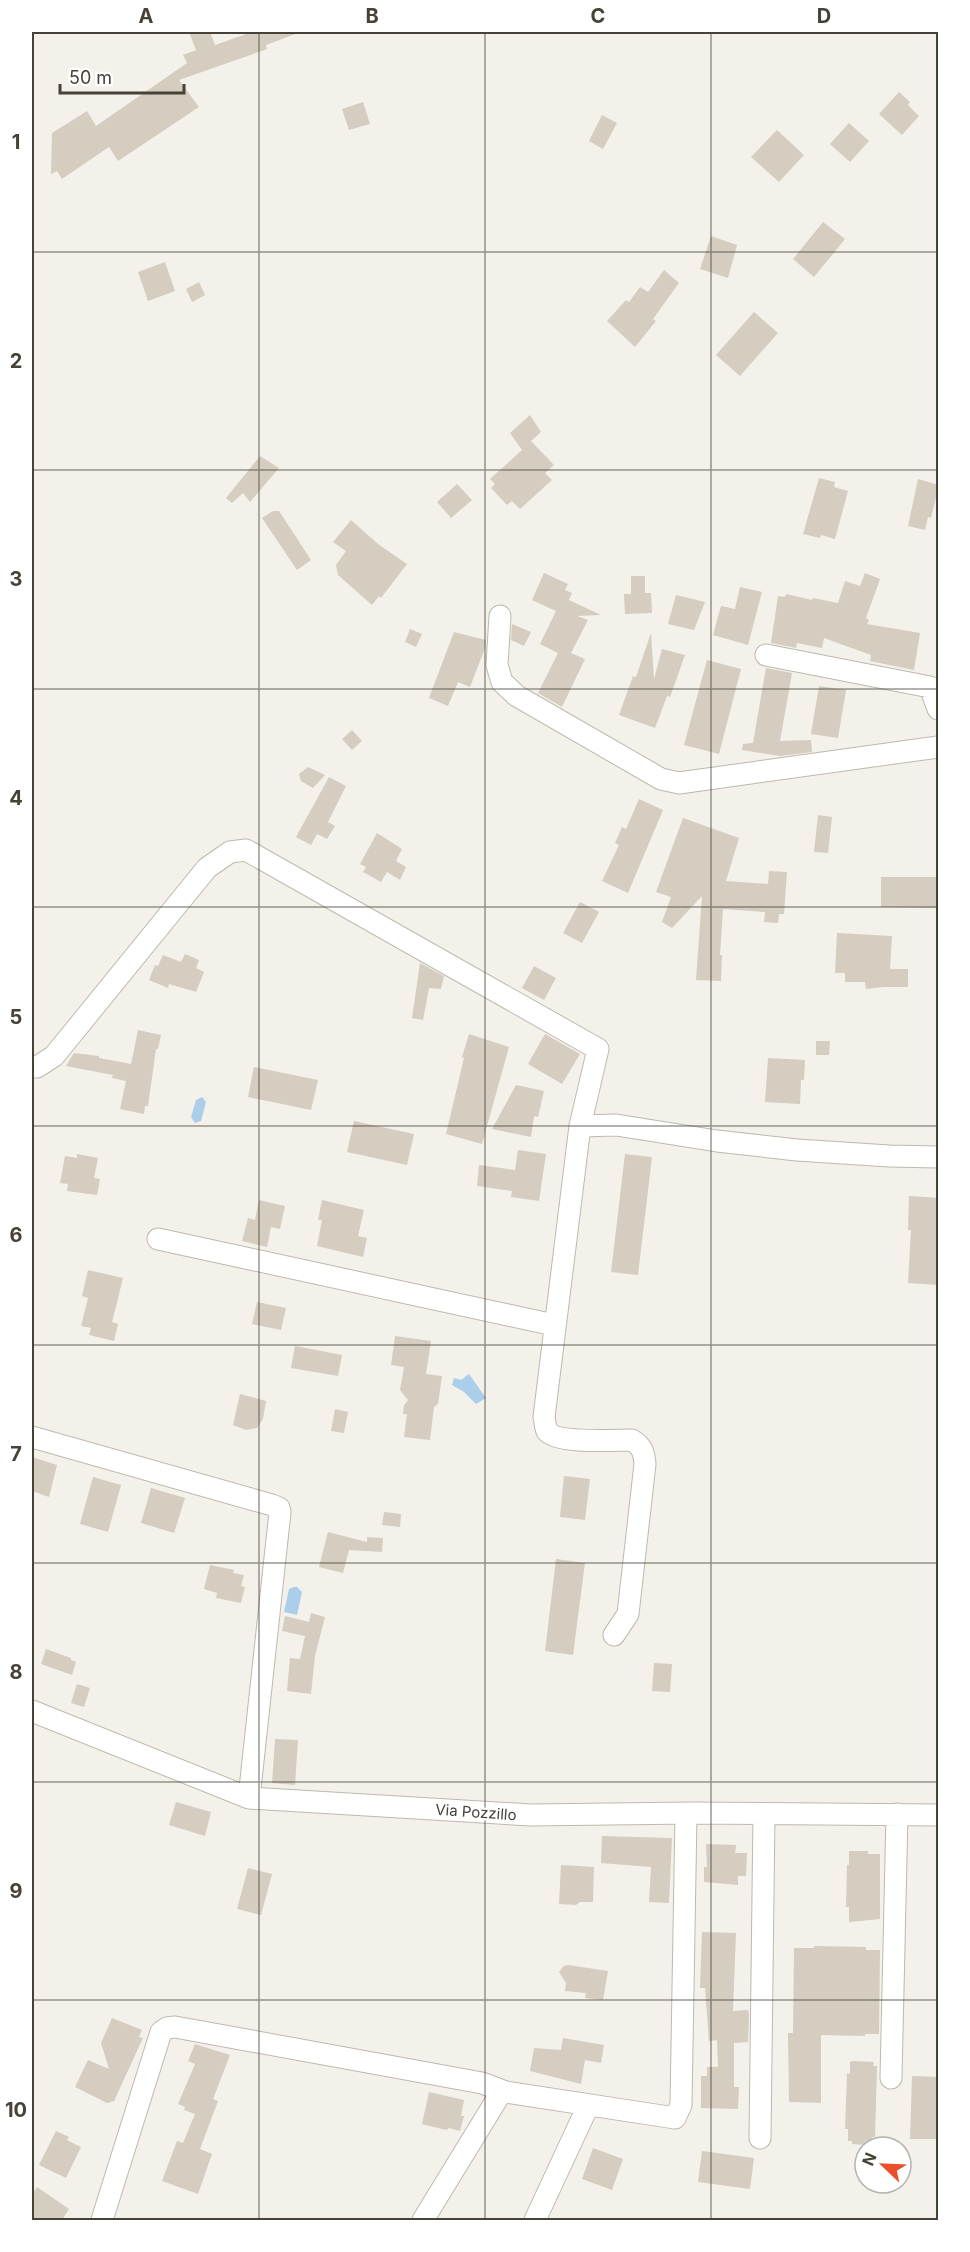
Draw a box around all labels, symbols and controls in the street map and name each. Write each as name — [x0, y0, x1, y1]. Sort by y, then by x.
text: A — [139, 4, 154, 28]
text: B — [365, 4, 379, 28]
text: C — [591, 4, 605, 28]
text: D — [817, 4, 831, 28]
scale bar — [60, 57, 184, 95]
text: 50 m — [69, 67, 112, 88]
text: 1 — [12, 130, 20, 154]
text: 2 — [10, 349, 22, 373]
text: 3 — [10, 567, 22, 591]
text: 4 — [9, 786, 23, 810]
text: 5 — [10, 1005, 22, 1029]
text: 6 — [10, 1223, 23, 1247]
text: 7 — [10, 1442, 22, 1466]
text: 8 — [9, 1660, 23, 1684]
street label: Via Pozzillo — [435, 1800, 517, 1824]
text: 9 — [10, 1879, 23, 1903]
text: 10 — [5, 2098, 27, 2122]
north arrow — [853, 2135, 913, 2195]
text: N — [858, 2150, 881, 2169]

